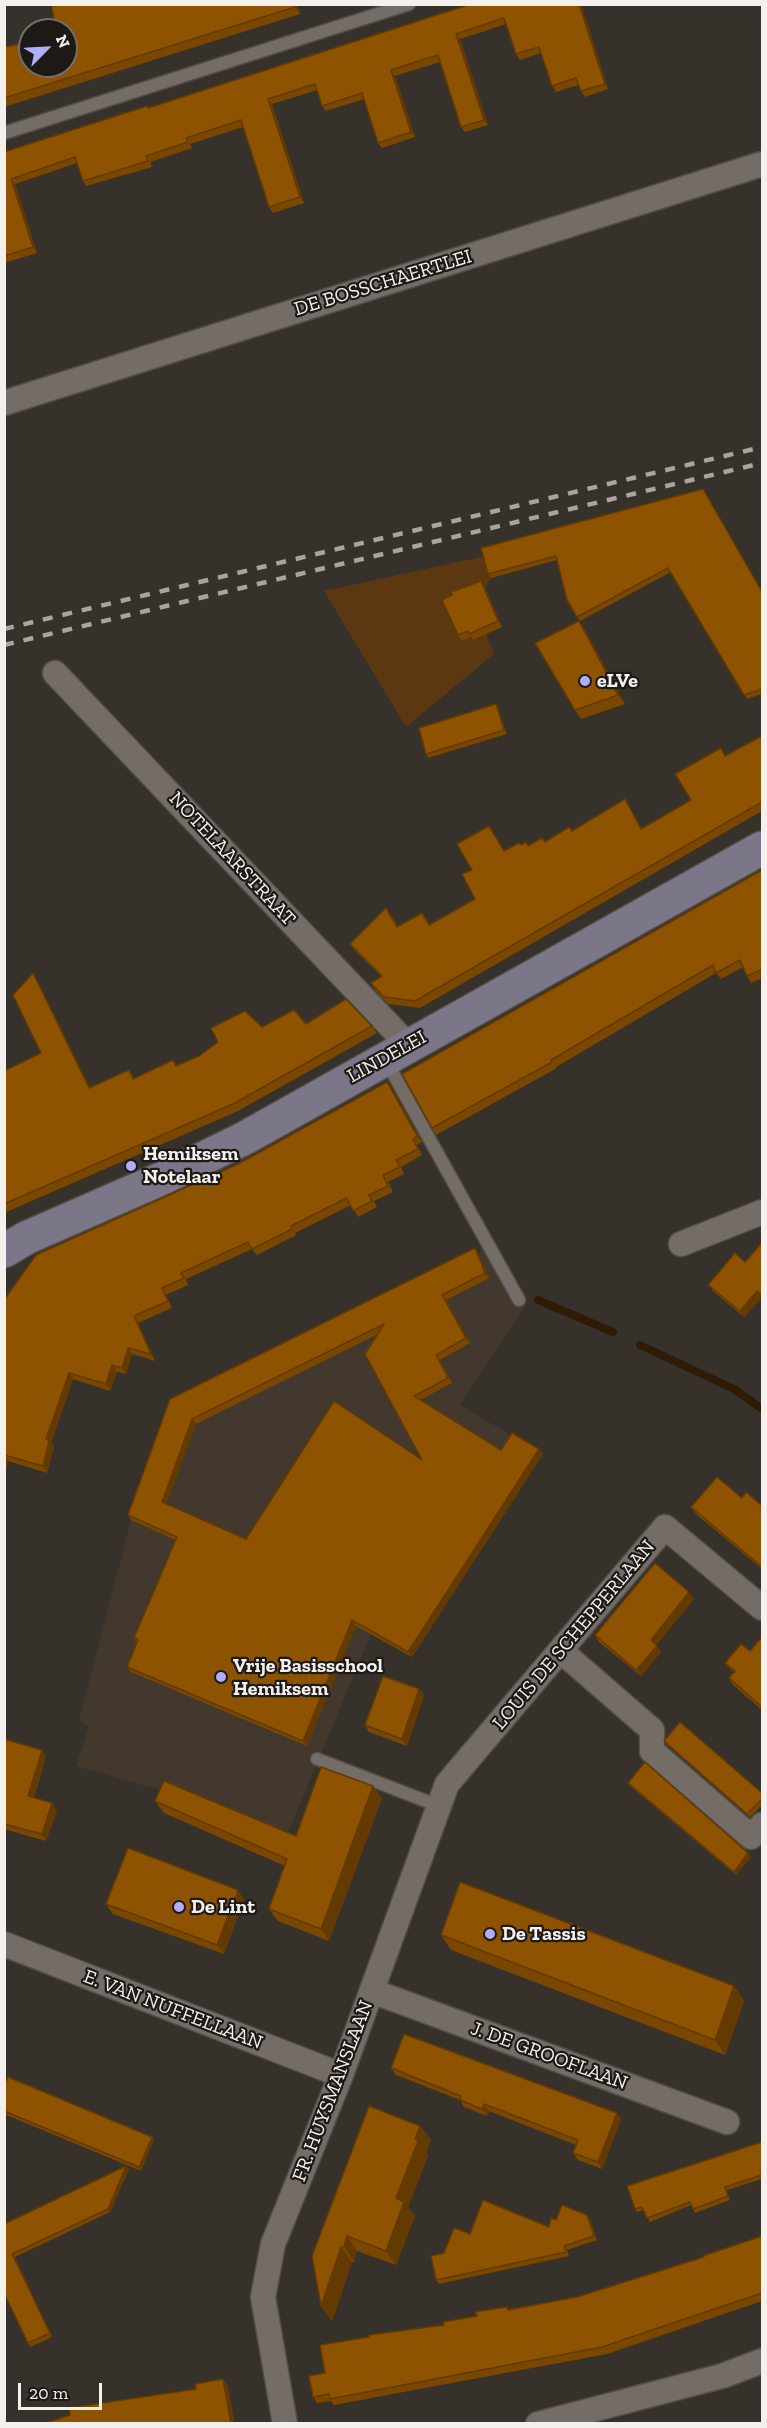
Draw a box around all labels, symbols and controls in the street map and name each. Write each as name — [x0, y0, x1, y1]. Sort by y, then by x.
north arrow — [18, 18, 78, 78]
text: N — [52, 32, 74, 51]
street label: DE BOSSCHAERTLEI — [291, 245, 475, 321]
place label: eLVe — [597, 669, 638, 693]
marker: eLVe — [578, 674, 592, 688]
street label: NOTELAARSTRAAT — [164, 787, 300, 931]
street label: LINDELEI — [343, 1025, 431, 1089]
place label: Hemiksem Notelaar — [143, 1142, 238, 1189]
marker: Hemiksem Notelaar — [124, 1159, 138, 1173]
street label: LOUIS DE SCHEPPERLAAN — [488, 1535, 660, 1735]
place label: Vrije Basisschool Hemiksem — [233, 1654, 383, 1701]
marker: Vrije Basisschool Hemiksem — [214, 1670, 228, 1684]
place label: De Lint — [191, 1895, 255, 1919]
marker: De Lint — [172, 1900, 186, 1914]
place label: De Tassis — [502, 1922, 586, 1946]
marker: De Tassis — [483, 1927, 497, 1941]
street label: E. VAN NUFFELLAAN — [80, 1965, 266, 2055]
street label: FR. HUYSMANSLAAN — [287, 1997, 379, 2185]
street label: J. DE GROOFLAAN — [467, 2016, 631, 2096]
scale bar — [21, 2371, 105, 2409]
text: 20 m — [29, 2382, 68, 2404]

